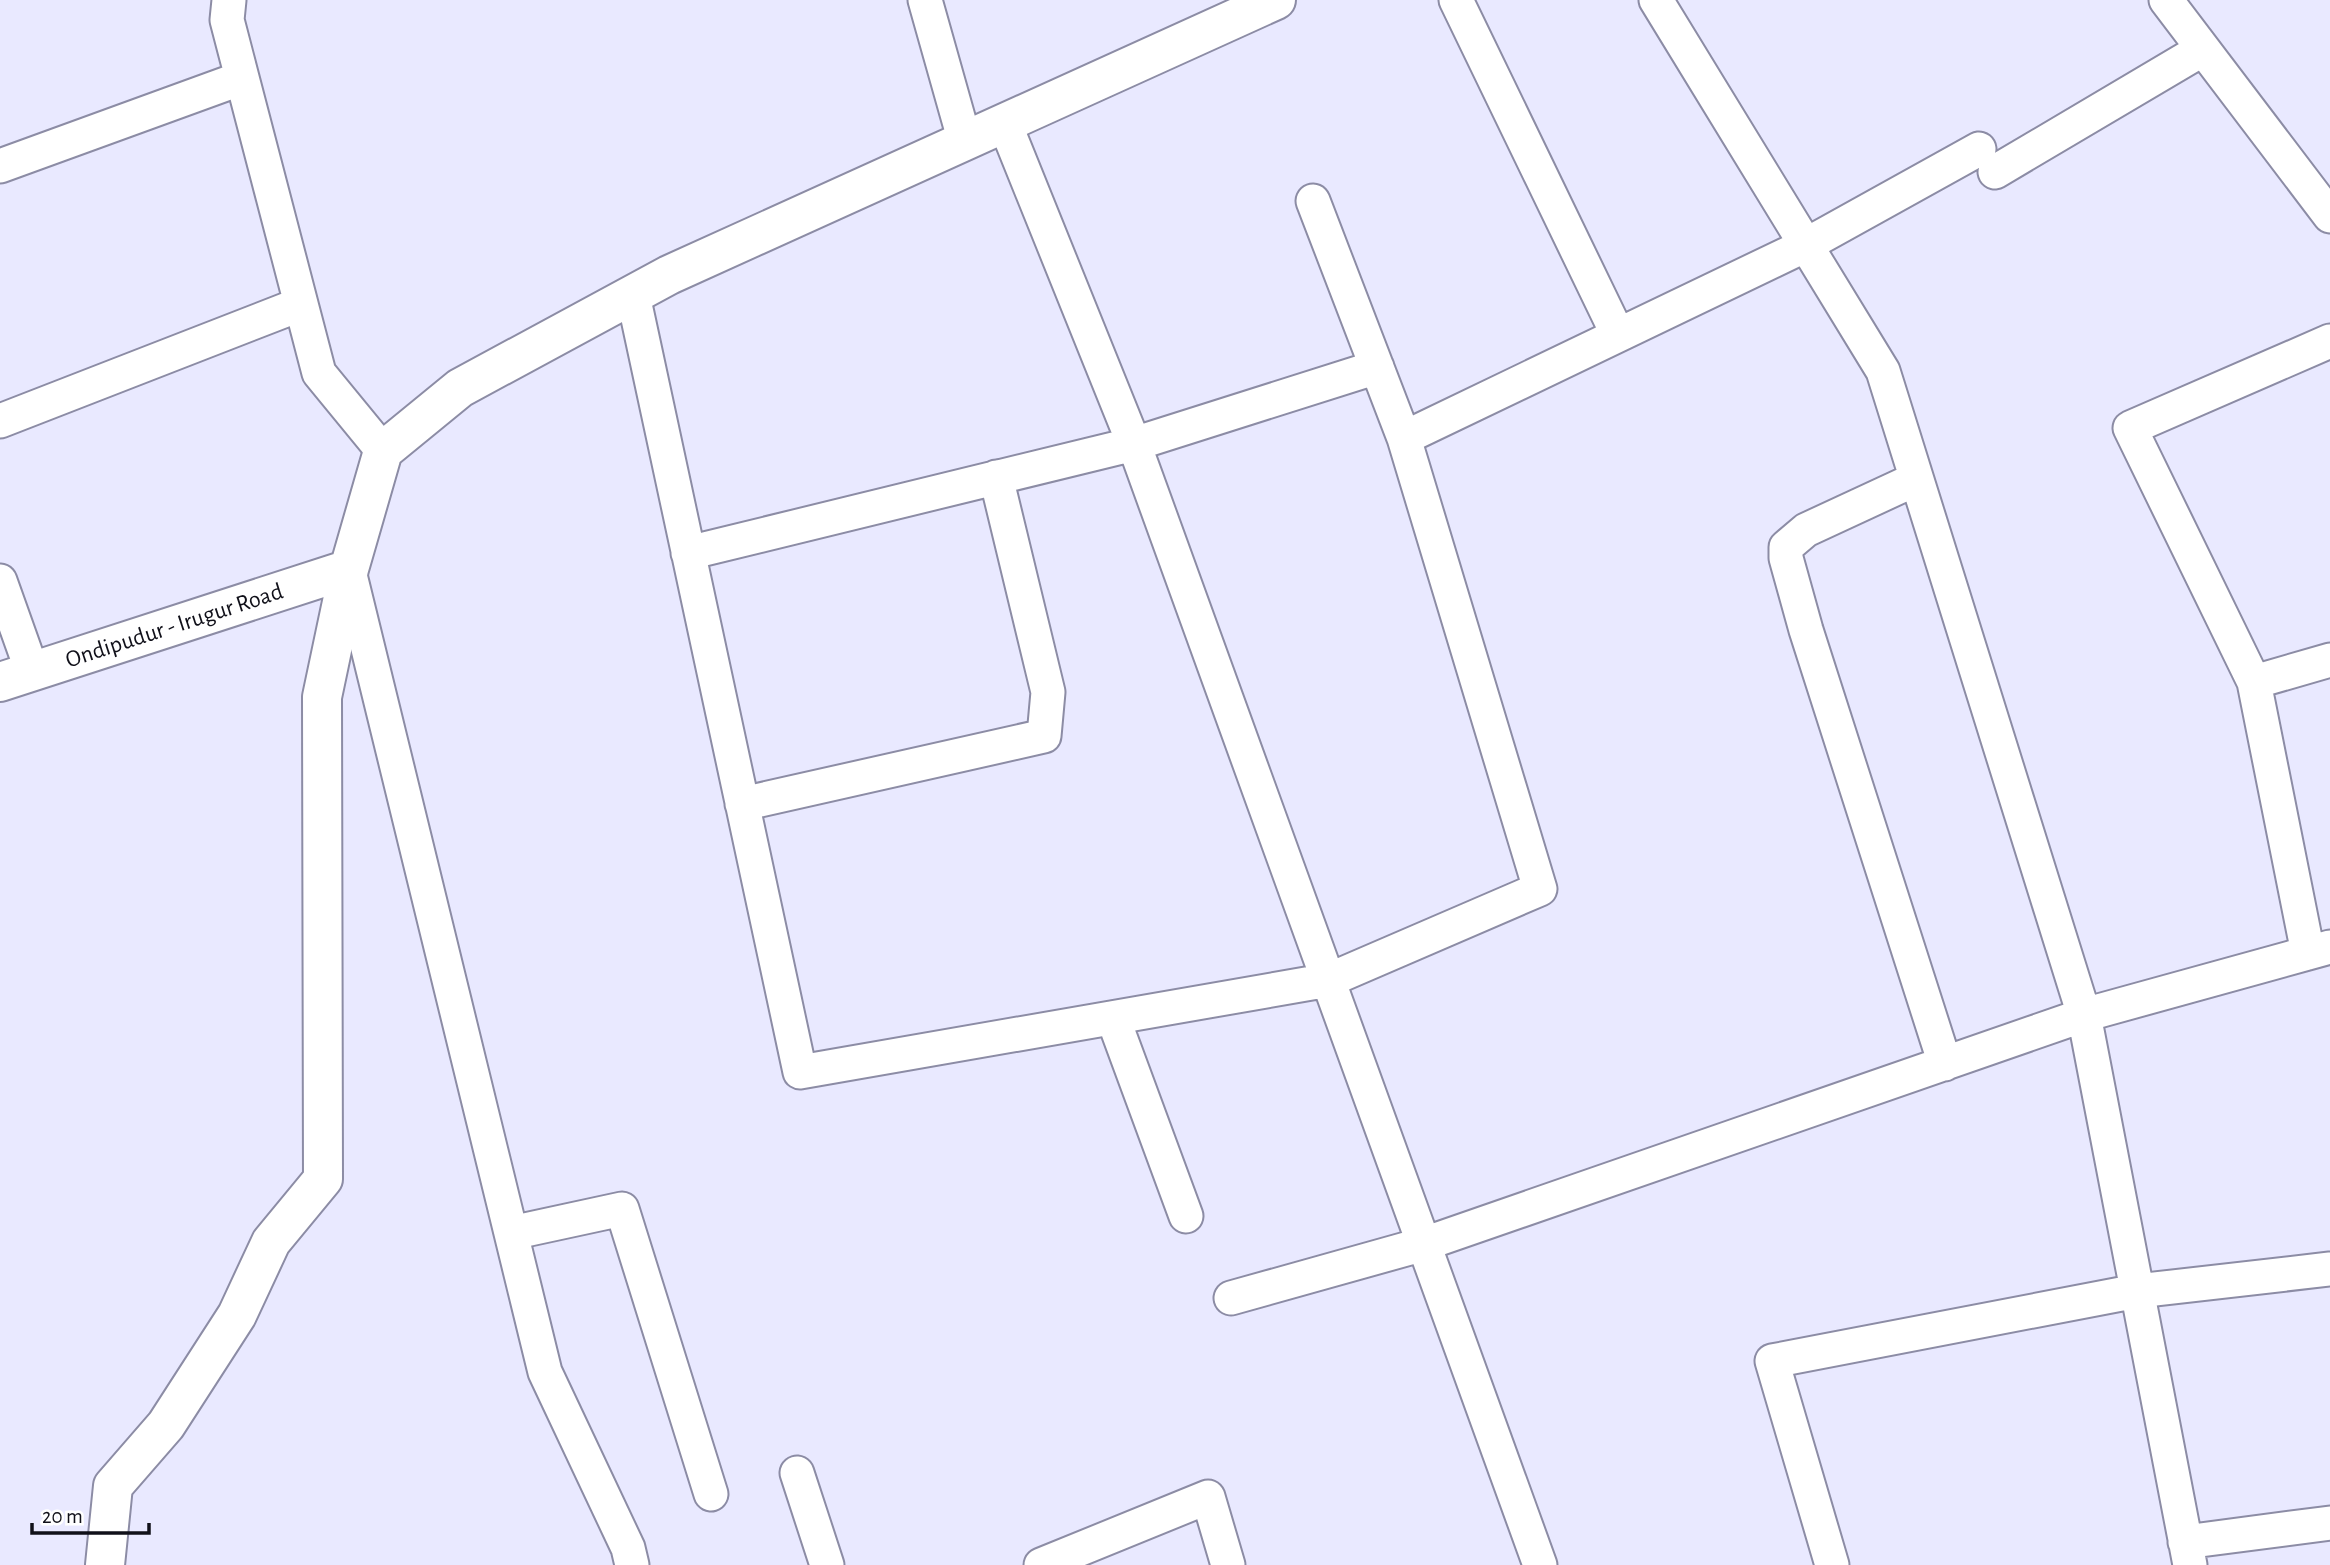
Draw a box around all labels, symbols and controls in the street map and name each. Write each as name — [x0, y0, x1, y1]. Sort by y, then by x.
street label: Ondipudur - Irugur Road — [63, 579, 286, 672]
scale bar — [32, 1492, 149, 1536]
text: 20 m — [42, 1506, 83, 1527]

